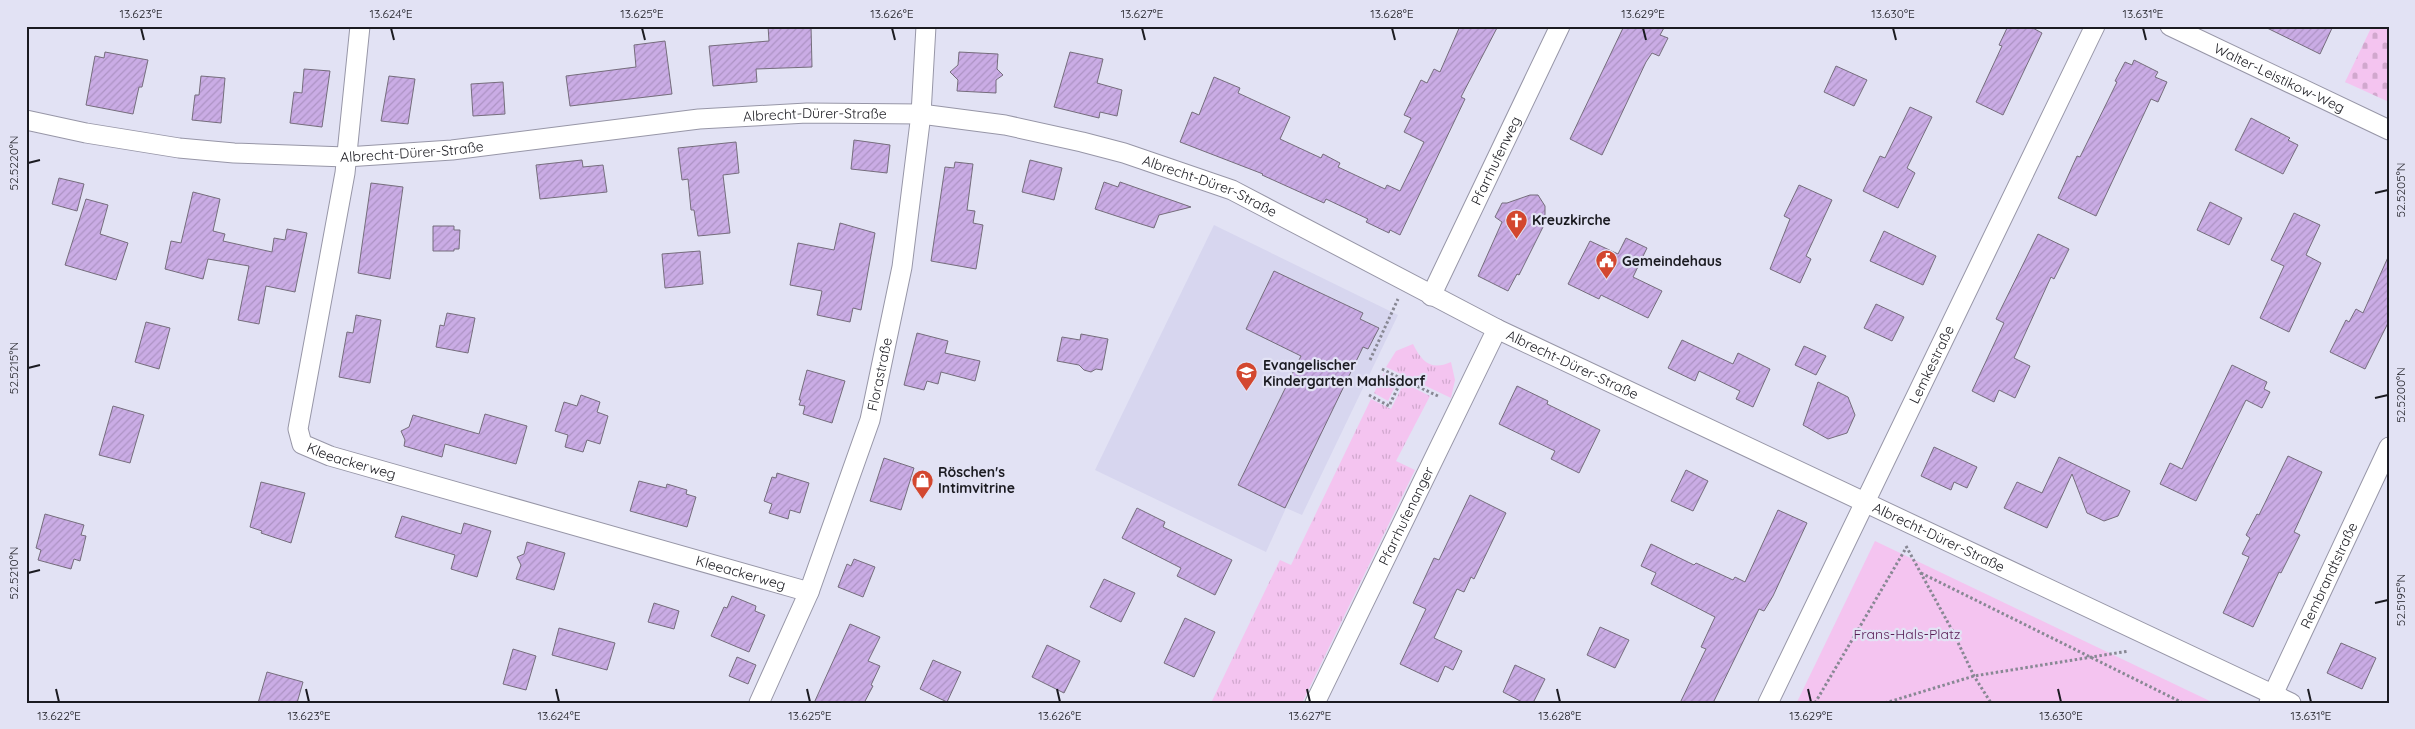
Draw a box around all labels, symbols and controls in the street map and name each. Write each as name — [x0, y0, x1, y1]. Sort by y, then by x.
text: 13.623°E — [119, 6, 163, 21]
text: 13.624°E — [370, 6, 413, 21]
text: 13.625°E — [620, 6, 664, 21]
text: 13.626°E — [870, 6, 914, 21]
text: 13.627°E — [1121, 6, 1164, 21]
text: 13.628°E — [1370, 6, 1414, 21]
text: 13.629°E — [1621, 6, 1665, 21]
text: 13.630°E — [1871, 6, 1915, 21]
text: 13.631°E — [2123, 6, 2164, 21]
street label: Walter-Leistikow-Weg — [2211, 39, 2348, 117]
street label: Albrecht-Dürer-Straße — [742, 104, 887, 126]
street label: Pfarrhufenweg — [1467, 113, 1525, 208]
text: 52.5220°N — [6, 135, 21, 191]
street label: Albrecht-Dürer-Straße — [340, 137, 485, 166]
street label: Albrecht-Dürer-Straße — [1140, 151, 1280, 221]
text: 52.5205°N — [2393, 163, 2408, 217]
church icon: Kreuzkirche — [1504, 208, 1528, 239]
place label: Kreuzkirche — [1532, 211, 1611, 229]
public building icon: Gemeindehaus — [1594, 249, 1618, 280]
place label: Gemeindehaus — [1622, 252, 1722, 270]
street label: Lemkestraße — [1905, 322, 1958, 406]
street label: Albrecht-Dürer-Straße — [1503, 326, 1641, 403]
street label: Florastraße — [863, 336, 896, 413]
text: 52.5215°N — [6, 342, 21, 394]
place label: Evangelischer Kindergarten Mahlsdorf — [1263, 356, 1426, 390]
school or university icon: Evangelischer Kindergarten Mahlsdorf — [1235, 361, 1259, 392]
text: 52.5200°N — [2393, 367, 2408, 423]
street label: Kleeackerweg — [304, 438, 398, 483]
place label: Röschen's Intimvitrine — [938, 463, 1015, 497]
street label: Pfarrhufenanger — [1374, 463, 1438, 568]
shop icon: Röschen's Intimvitrine — [910, 468, 934, 499]
street label: Albrecht-Dürer-Straße — [1870, 498, 2008, 576]
street label: Rembrandtstraße — [2296, 519, 2361, 631]
text: 52.5210°N — [6, 547, 21, 599]
street label: Kleeackerweg — [694, 551, 788, 594]
text: 52.5195°N — [2393, 574, 2408, 626]
park label: Frans-Hals-Platz — [1854, 625, 1961, 643]
text: 13.622°E — [37, 708, 81, 723]
text: 13.623°E — [287, 708, 331, 723]
text: 13.624°E — [538, 708, 581, 723]
text: 13.625°E — [788, 708, 832, 723]
text: 13.626°E — [1038, 708, 1082, 723]
text: 13.627°E — [1289, 708, 1332, 723]
text: 13.628°E — [1538, 708, 1582, 723]
text: 13.629°E — [1789, 708, 1833, 723]
text: 13.630°E — [2039, 708, 2083, 723]
text: 13.631°E — [2291, 708, 2332, 723]

